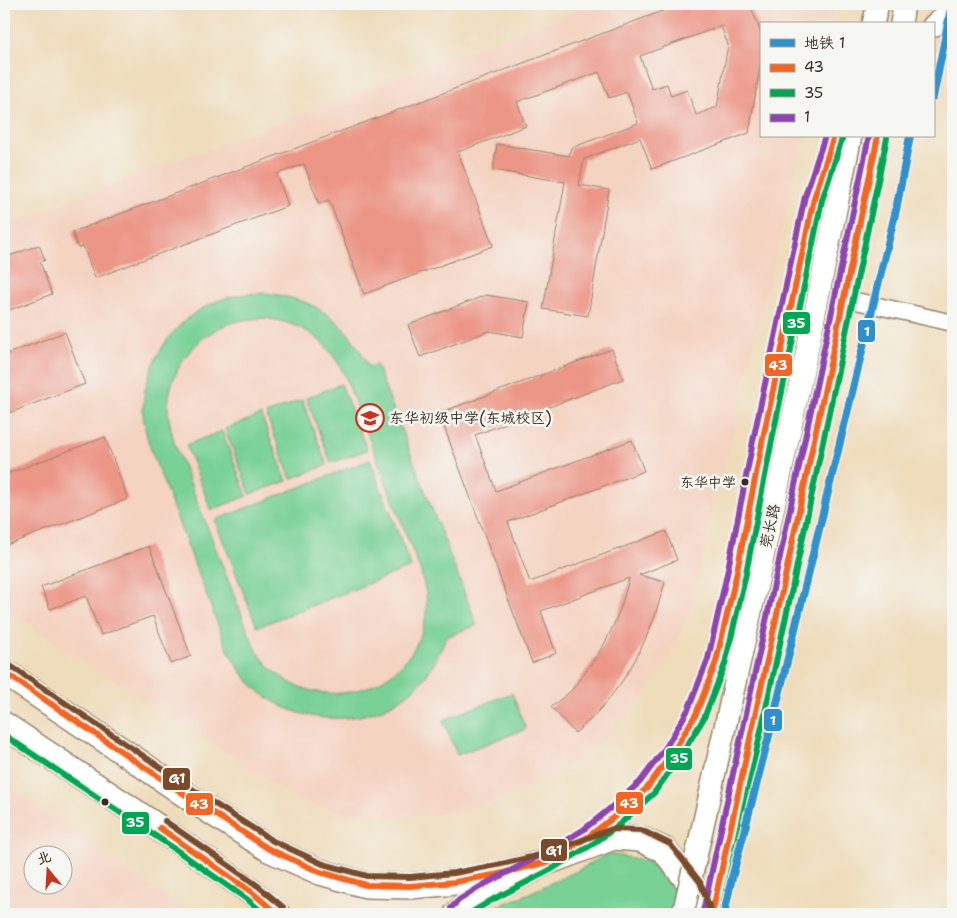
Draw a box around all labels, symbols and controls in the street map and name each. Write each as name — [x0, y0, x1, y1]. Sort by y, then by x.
legend — [760, 22, 934, 138]
text: 地铁 1 — [804, 33, 845, 53]
text: 43 — [804, 57, 824, 77]
text: 35 — [804, 83, 823, 103]
text: 1 — [804, 107, 810, 127]
line badge: 35 — [782, 311, 811, 335]
text: 35 — [787, 314, 805, 332]
line badge: 1 — [857, 319, 876, 343]
text: 1 — [864, 322, 870, 340]
line badge: 43 — [764, 353, 793, 377]
text: 43 — [769, 356, 788, 374]
school or university icon: 东华初级中学(东城校区) — [355, 403, 385, 433]
place label: 东华初级中学(东城校区) — [389, 408, 552, 428]
place label: 东华中学 — [680, 473, 736, 491]
marker: 东华中学 — [740, 477, 750, 487]
street label: 莞长路 — [756, 502, 784, 550]
line badge: 1 — [763, 708, 783, 732]
text: 1 — [770, 711, 776, 729]
line badge: 35 — [665, 747, 693, 771]
text: 35 — [670, 749, 688, 767]
line badge: G1 — [162, 767, 191, 791]
text: G1 — [169, 769, 185, 787]
line badge: 43 — [615, 791, 644, 815]
line badge: 43 — [185, 792, 214, 816]
text: 43 — [620, 794, 639, 812]
text: 43 — [190, 795, 209, 813]
unlabelled marker — [100, 797, 110, 807]
line badge: 35 — [121, 811, 150, 835]
text: 35 — [126, 813, 144, 831]
line badge: G1 — [540, 838, 568, 862]
text: G1 — [546, 841, 562, 859]
north arrow — [22, 846, 72, 896]
text: 北 — [35, 847, 53, 868]

